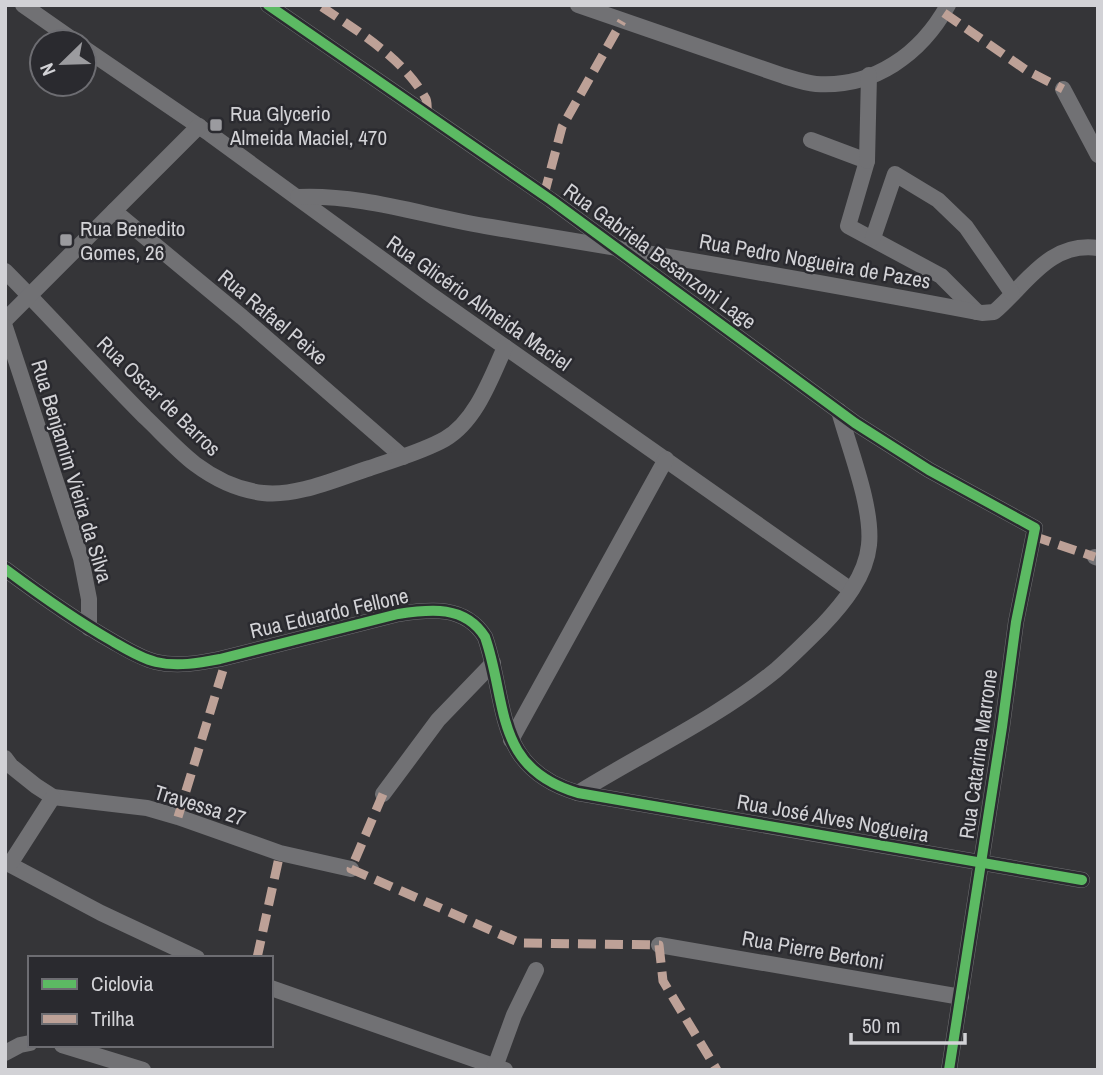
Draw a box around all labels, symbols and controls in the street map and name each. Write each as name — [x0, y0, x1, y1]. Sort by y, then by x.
north arrow — [28, 28, 98, 98]
text: N — [33, 59, 62, 80]
place label: Rua Glycerio Almeida Maciel, 470 — [229, 99, 387, 152]
marker: Rua Glycerio Almeida Maciel, 470 — [208, 117, 224, 133]
street label: Rua Gabriela Besanzoni Lage — [558, 176, 762, 336]
place label: Rua Benedito Gomes, 26 — [80, 214, 185, 267]
street label: Rua Pedro Nogueira de Pazes — [697, 226, 933, 296]
street label: Rua Glicério Almeida Maciel — [381, 228, 577, 378]
marker: Rua Benedito Gomes, 26 — [58, 232, 74, 248]
street label: Rua Rafael Peixe — [212, 263, 334, 371]
street label: Rua Oscar de Barros — [91, 329, 227, 463]
street label: Rua Benjamim Vieira da Silva — [24, 356, 120, 586]
street label: Rua Eduardo Fellone — [247, 581, 411, 645]
street label: Rua Catarina Marrone — [952, 667, 1004, 841]
street label: Travessa 27 — [151, 777, 249, 833]
street label: Rua José Alves Nogueira — [735, 787, 932, 849]
street label: Rua Pierre Bertoni — [740, 923, 886, 977]
legend — [28, 956, 273, 1047]
text: Ciclovia — [91, 969, 154, 998]
scale bar — [851, 1002, 965, 1046]
text: Trilha — [91, 1004, 135, 1033]
text: 50 m — [862, 1011, 900, 1040]

